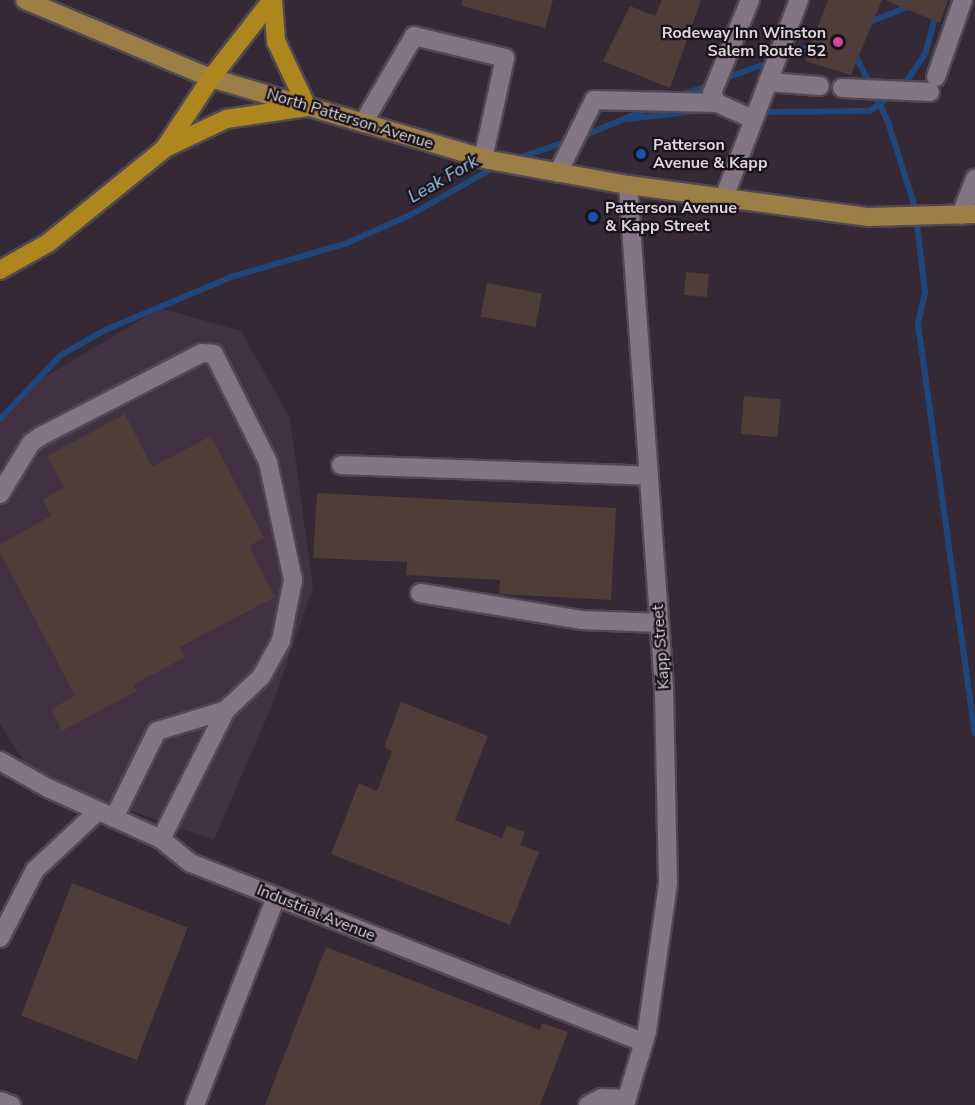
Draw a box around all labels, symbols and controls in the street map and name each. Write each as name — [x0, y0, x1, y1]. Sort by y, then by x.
place label: Rodeway Inn Winston Salem Route 52 — [662, 23, 826, 61]
marker: Rodeway Inn Winston Salem Route 52 — [831, 35, 845, 49]
street label: North Patterson Avenue — [264, 84, 436, 154]
place label: Patterson Avenue & Kapp — [653, 135, 768, 173]
marker: Patterson Avenue & Kapp — [634, 147, 648, 161]
water label: Leak Fork — [404, 150, 482, 208]
place label: Patterson Avenue & Kapp Street — [605, 198, 737, 236]
marker: Patterson Avenue & Kapp Street — [586, 210, 600, 224]
street label: Kapp Street — [648, 604, 674, 690]
street label: Industrial Avenue — [254, 881, 378, 945]

